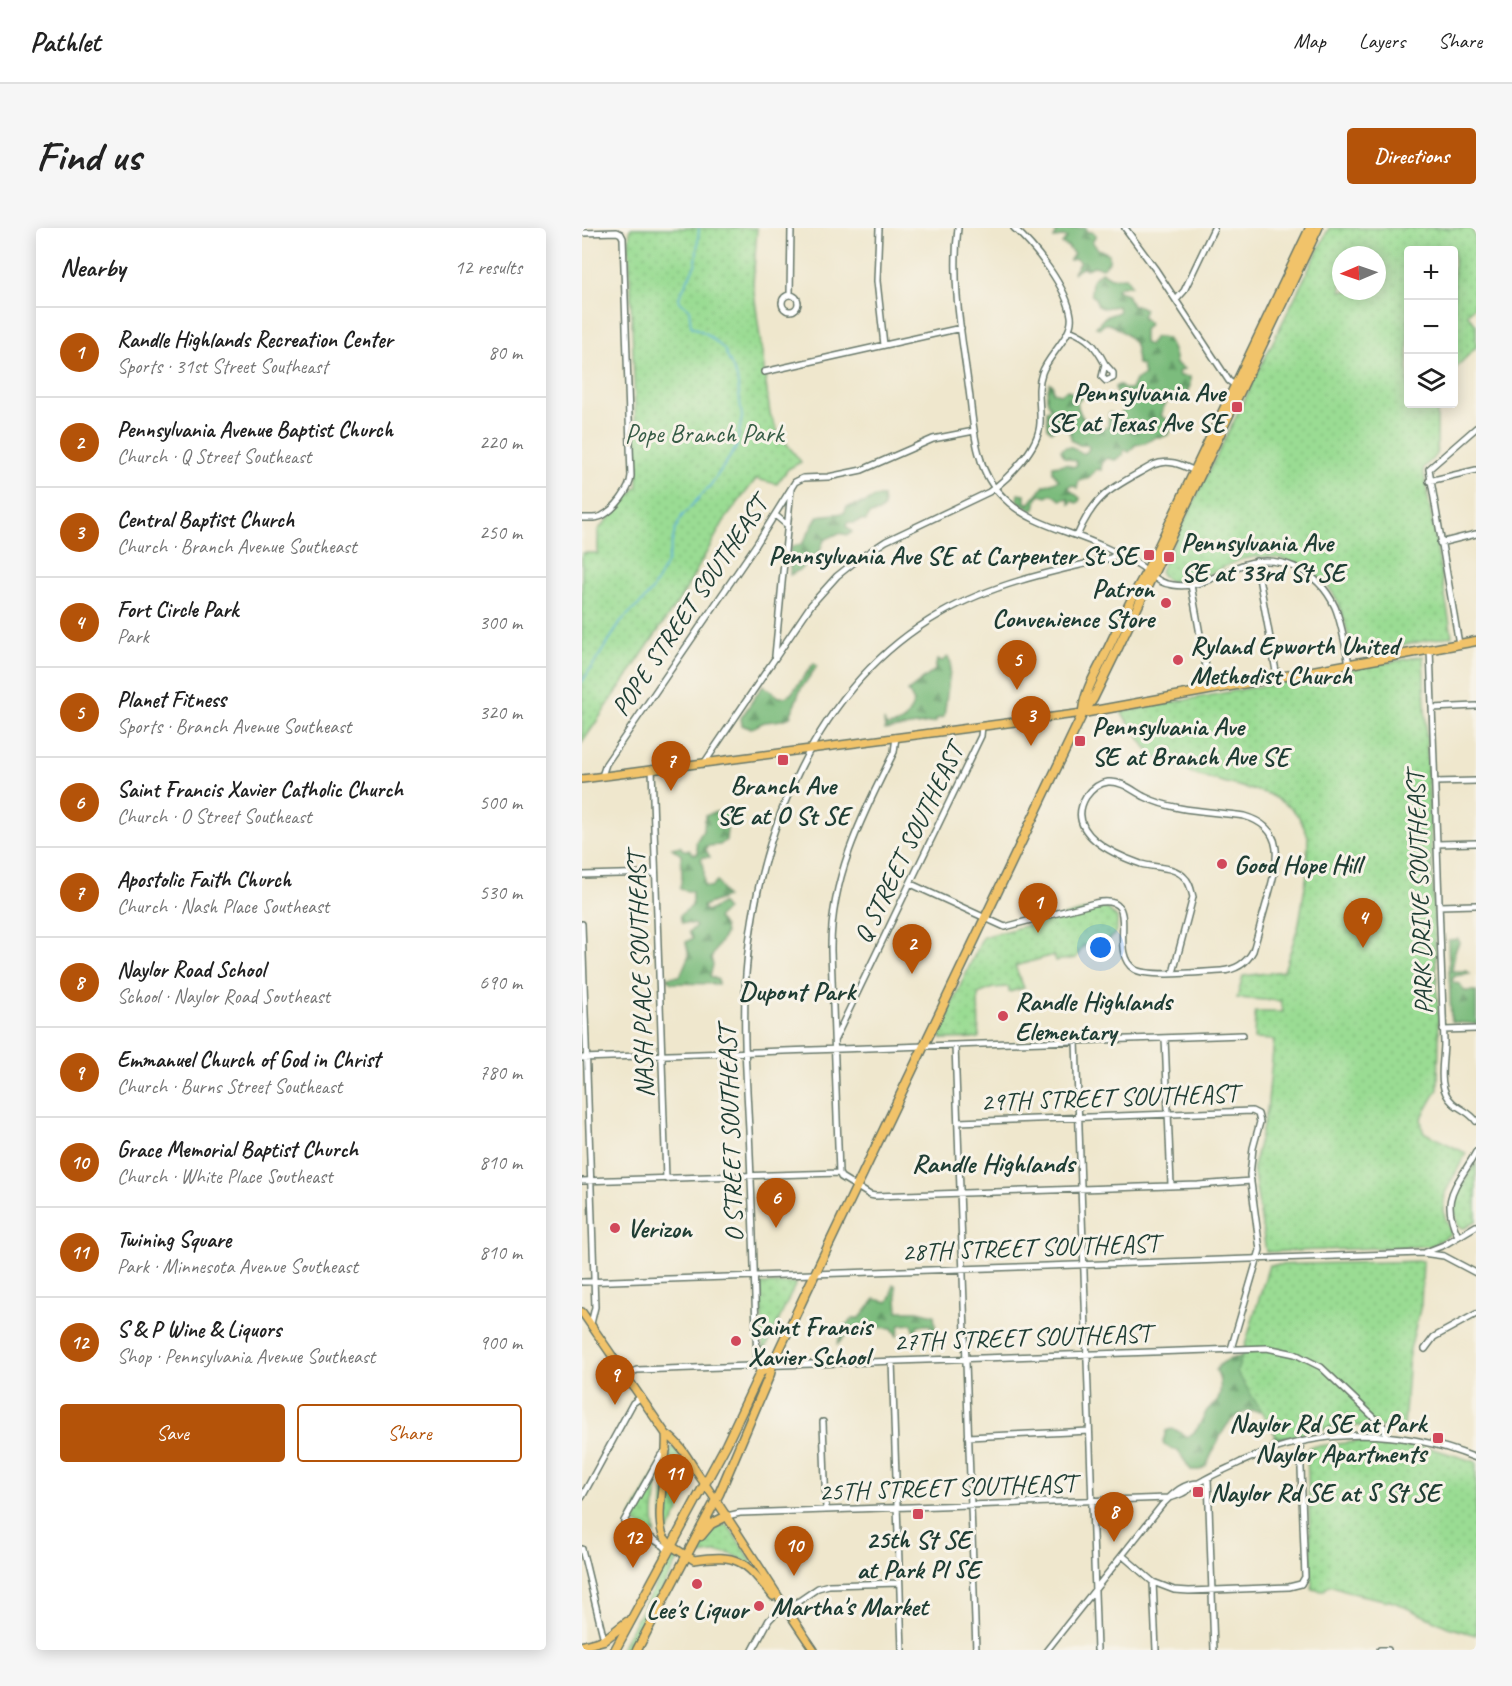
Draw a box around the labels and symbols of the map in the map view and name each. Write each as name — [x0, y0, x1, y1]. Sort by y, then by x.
north arrow — [1332, 246, 1386, 300]
place label: Pennsylvania Ave SE at Texas Ave SE — [1048, 376, 1230, 439]
marker: Pennsylvania Ave SE at Texas Ave SE — [1230, 400, 1244, 414]
park label: Pope Branch Park — [625, 417, 786, 450]
street label: POPE STREET SOUTHEAST — [604, 485, 778, 722]
place label: Pennsylvania Ave SE at 33rd St SE — [1181, 526, 1348, 589]
place label: Pennsylvania Ave SE at Carpenter St SE — [769, 539, 1141, 572]
marker: Pennsylvania Ave SE at Carpenter St SE — [1142, 548, 1156, 562]
marker: Pennsylvania Ave SE at 33rd St SE — [1162, 550, 1176, 564]
place label: Patron Convenience Store — [992, 572, 1156, 635]
marker: Patron Convenience Store — [1159, 596, 1173, 610]
place label: Ryland Epworth United Methodist Church — [1190, 629, 1403, 692]
pin: 5 — [998, 640, 1036, 690]
marker: Ryland Epworth United Methodist Church — [1171, 653, 1185, 667]
pin: 3 — [1012, 696, 1050, 746]
place label: Pennsylvania Ave SE at Branch Ave SE — [1092, 710, 1293, 773]
street label: Q STREET SOUTHEAST — [846, 733, 973, 949]
marker: Pennsylvania Ave SE at Branch Ave SE — [1073, 734, 1087, 748]
pin: 7 — [652, 742, 691, 791]
marker: Branch Ave SE at O St SE — [776, 753, 790, 767]
street label: PARK DRIVE SOUTHEAST — [1399, 765, 1440, 1015]
place label: Branch Ave SE at O St SE — [717, 769, 854, 832]
street label: NASH PLACE SOUTHEAST — [620, 845, 661, 1098]
place label: Good Hope Hill — [1234, 848, 1366, 881]
marker: Good Hope Hill — [1215, 857, 1229, 871]
pin: 1 — [1018, 884, 1058, 933]
pin: 4 — [1344, 898, 1382, 948]
pin: 2 — [892, 924, 932, 974]
your location — [1086, 933, 1115, 962]
district label: Dupont Park — [739, 974, 858, 1008]
place label: Randle Highlands Elementary — [1015, 985, 1175, 1048]
marker: Randle Highlands Elementary — [996, 1009, 1010, 1023]
street label: O STREET SOUTHEAST — [710, 1018, 751, 1243]
street label: 29TH STREET SOUTHEAST — [980, 1076, 1244, 1118]
district label: Randle Highlands — [912, 1146, 1077, 1180]
pin: 6 — [756, 1178, 796, 1228]
place label: Verizon — [627, 1212, 694, 1245]
marker: Verizon — [608, 1221, 622, 1235]
street label: 28TH STREET SOUTHEAST — [901, 1226, 1165, 1268]
place label: Saint Francis Xavier School — [748, 1310, 875, 1373]
street label: 27TH STREET SOUTHEAST — [893, 1316, 1157, 1358]
marker: Saint Francis Xavier School — [729, 1334, 743, 1348]
pin: 9 — [596, 1356, 634, 1405]
place label: Naylor Rd SE at Park Naylor Apartments — [1229, 1407, 1429, 1470]
marker: Naylor Rd SE at Park Naylor Apartments — [1431, 1431, 1445, 1445]
pin: 11 — [654, 1454, 694, 1504]
street label: 25TH STREET SOUTHEAST — [818, 1466, 1082, 1508]
place label: Naylor Rd SE at S St SE — [1210, 1476, 1444, 1509]
marker: Naylor Rd SE at S St SE — [1191, 1485, 1205, 1499]
pin: 8 — [1094, 1492, 1134, 1542]
marker: 25th St SE at Park Pl SE — [911, 1507, 925, 1521]
pin: 12 — [614, 1518, 652, 1568]
place label: 25th St SE at Park Pl SE — [856, 1523, 984, 1586]
pin: 10 — [774, 1526, 814, 1576]
marker: Lee's Liquor — [690, 1577, 704, 1591]
place label: Martha's Market — [771, 1590, 930, 1623]
place label: Lee's Liquor — [646, 1593, 750, 1626]
marker: Martha's Market — [752, 1599, 766, 1613]

